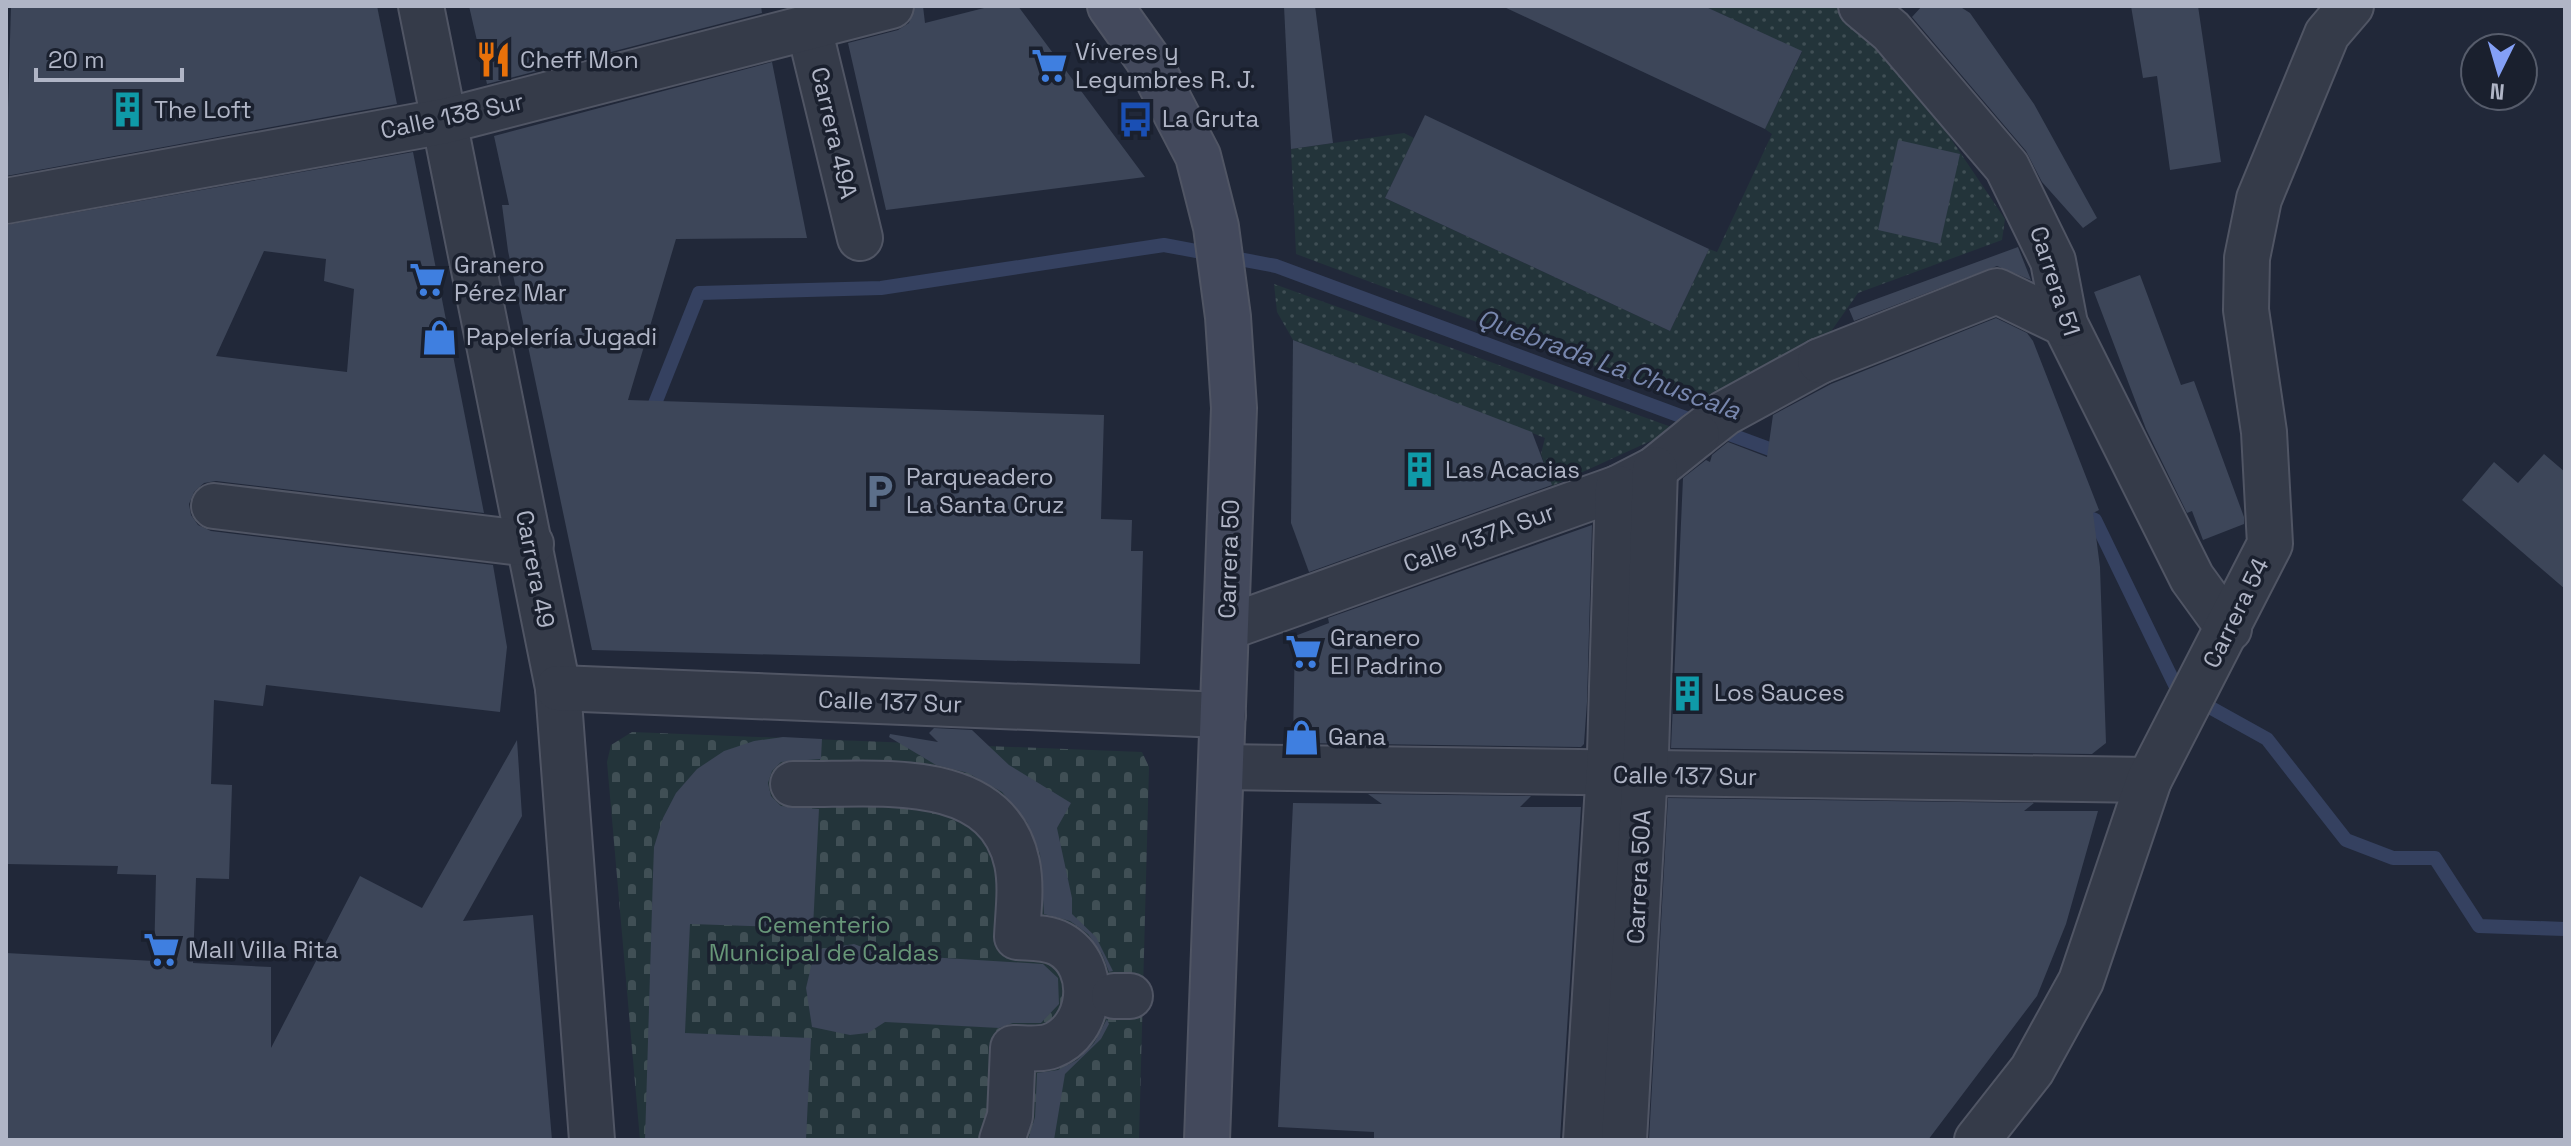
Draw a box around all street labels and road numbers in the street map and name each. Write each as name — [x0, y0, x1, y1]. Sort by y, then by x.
street label: Carrera 49A — [804, 64, 865, 202]
street label: Calle 138 Sur — [378, 85, 526, 146]
street label: Carrera 51 — [2023, 222, 2088, 340]
street label: Calle 137A Sur — [1399, 496, 1559, 579]
street label: Carrera 50 — [1211, 499, 1246, 619]
street label: Carrera 49 — [509, 507, 562, 630]
street label: Carrera 54 — [2196, 552, 2276, 673]
street label: Calle 137 Sur — [818, 683, 963, 720]
street label: Calle 137 Sur — [1613, 759, 1757, 792]
street label: Carrera 50A — [1620, 809, 1658, 945]

